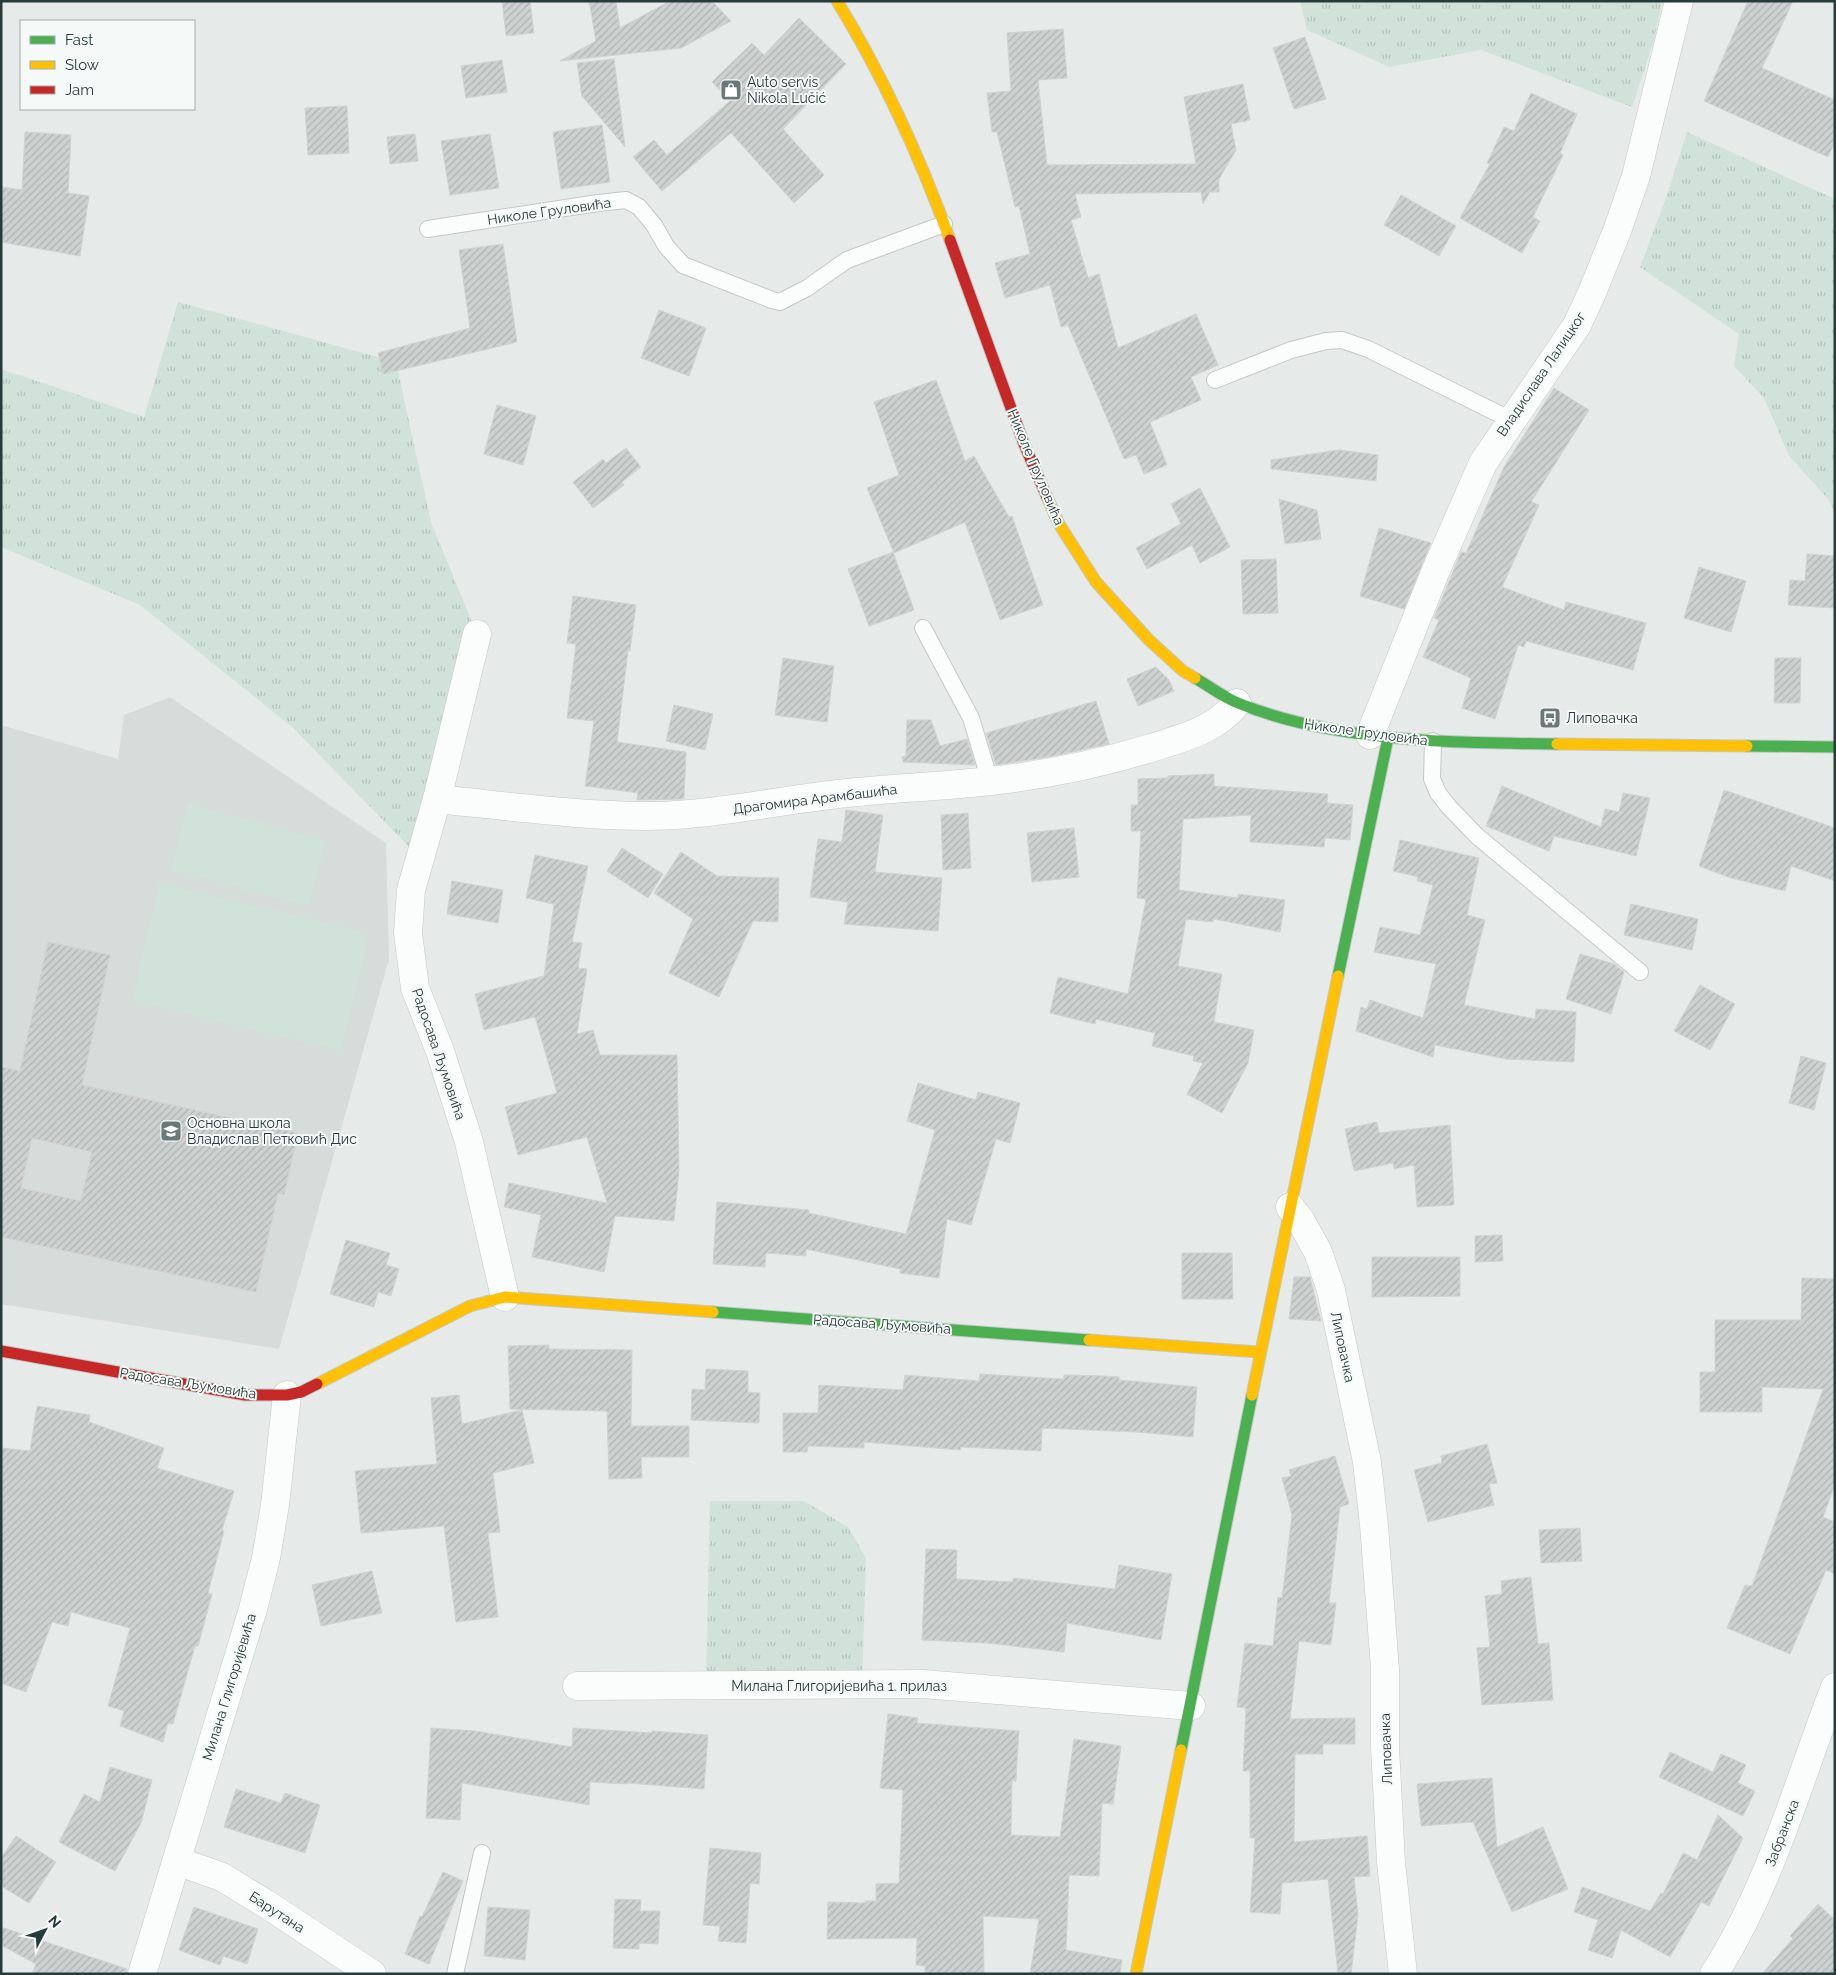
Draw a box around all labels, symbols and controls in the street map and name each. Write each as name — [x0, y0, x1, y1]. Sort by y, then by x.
legend — [20, 20, 195, 110]
text: Fast — [65, 31, 93, 49]
text: Slow — [65, 56, 99, 74]
place label: Auto servis Nikola Lučić — [747, 74, 826, 106]
shop icon: Auto servis Nikola Lučić — [719, 78, 743, 102]
text: Jam — [65, 81, 94, 99]
street label: Николе Груловића — [486, 194, 612, 228]
street label: Владислава Лалицког — [1493, 309, 1589, 439]
street label: Николе Груловића — [1004, 406, 1068, 528]
bus stop icon: Липовачка — [1538, 706, 1562, 730]
place label: Липовачка — [1566, 710, 1638, 726]
street label: Николе Груловића — [1303, 715, 1429, 749]
street label: Драгомира Арамбашића — [732, 781, 898, 817]
street label: Радосава Љумовића — [409, 986, 469, 1122]
place label: Основна школа Владислав Петковић Дис — [187, 1115, 357, 1147]
school or university icon: Основна школа Владислав Петковић Дис — [159, 1119, 183, 1143]
street label: Липовачка — [1328, 1310, 1358, 1384]
street label: Радосава Љумовића — [813, 1311, 951, 1337]
street label: Радосава Љумовића — [118, 1364, 258, 1402]
street label: Милана Глигоријевића — [199, 1611, 259, 1763]
street label: Милана Глигоријевића 1. прилаз — [731, 1678, 947, 1694]
street label: Липовачка — [1377, 1713, 1395, 1785]
street label: Забранска — [1762, 1797, 1802, 1869]
street label: Барутана — [246, 1888, 308, 1936]
north arrow — [20, 1905, 70, 1955]
text: N — [45, 1912, 64, 1931]

